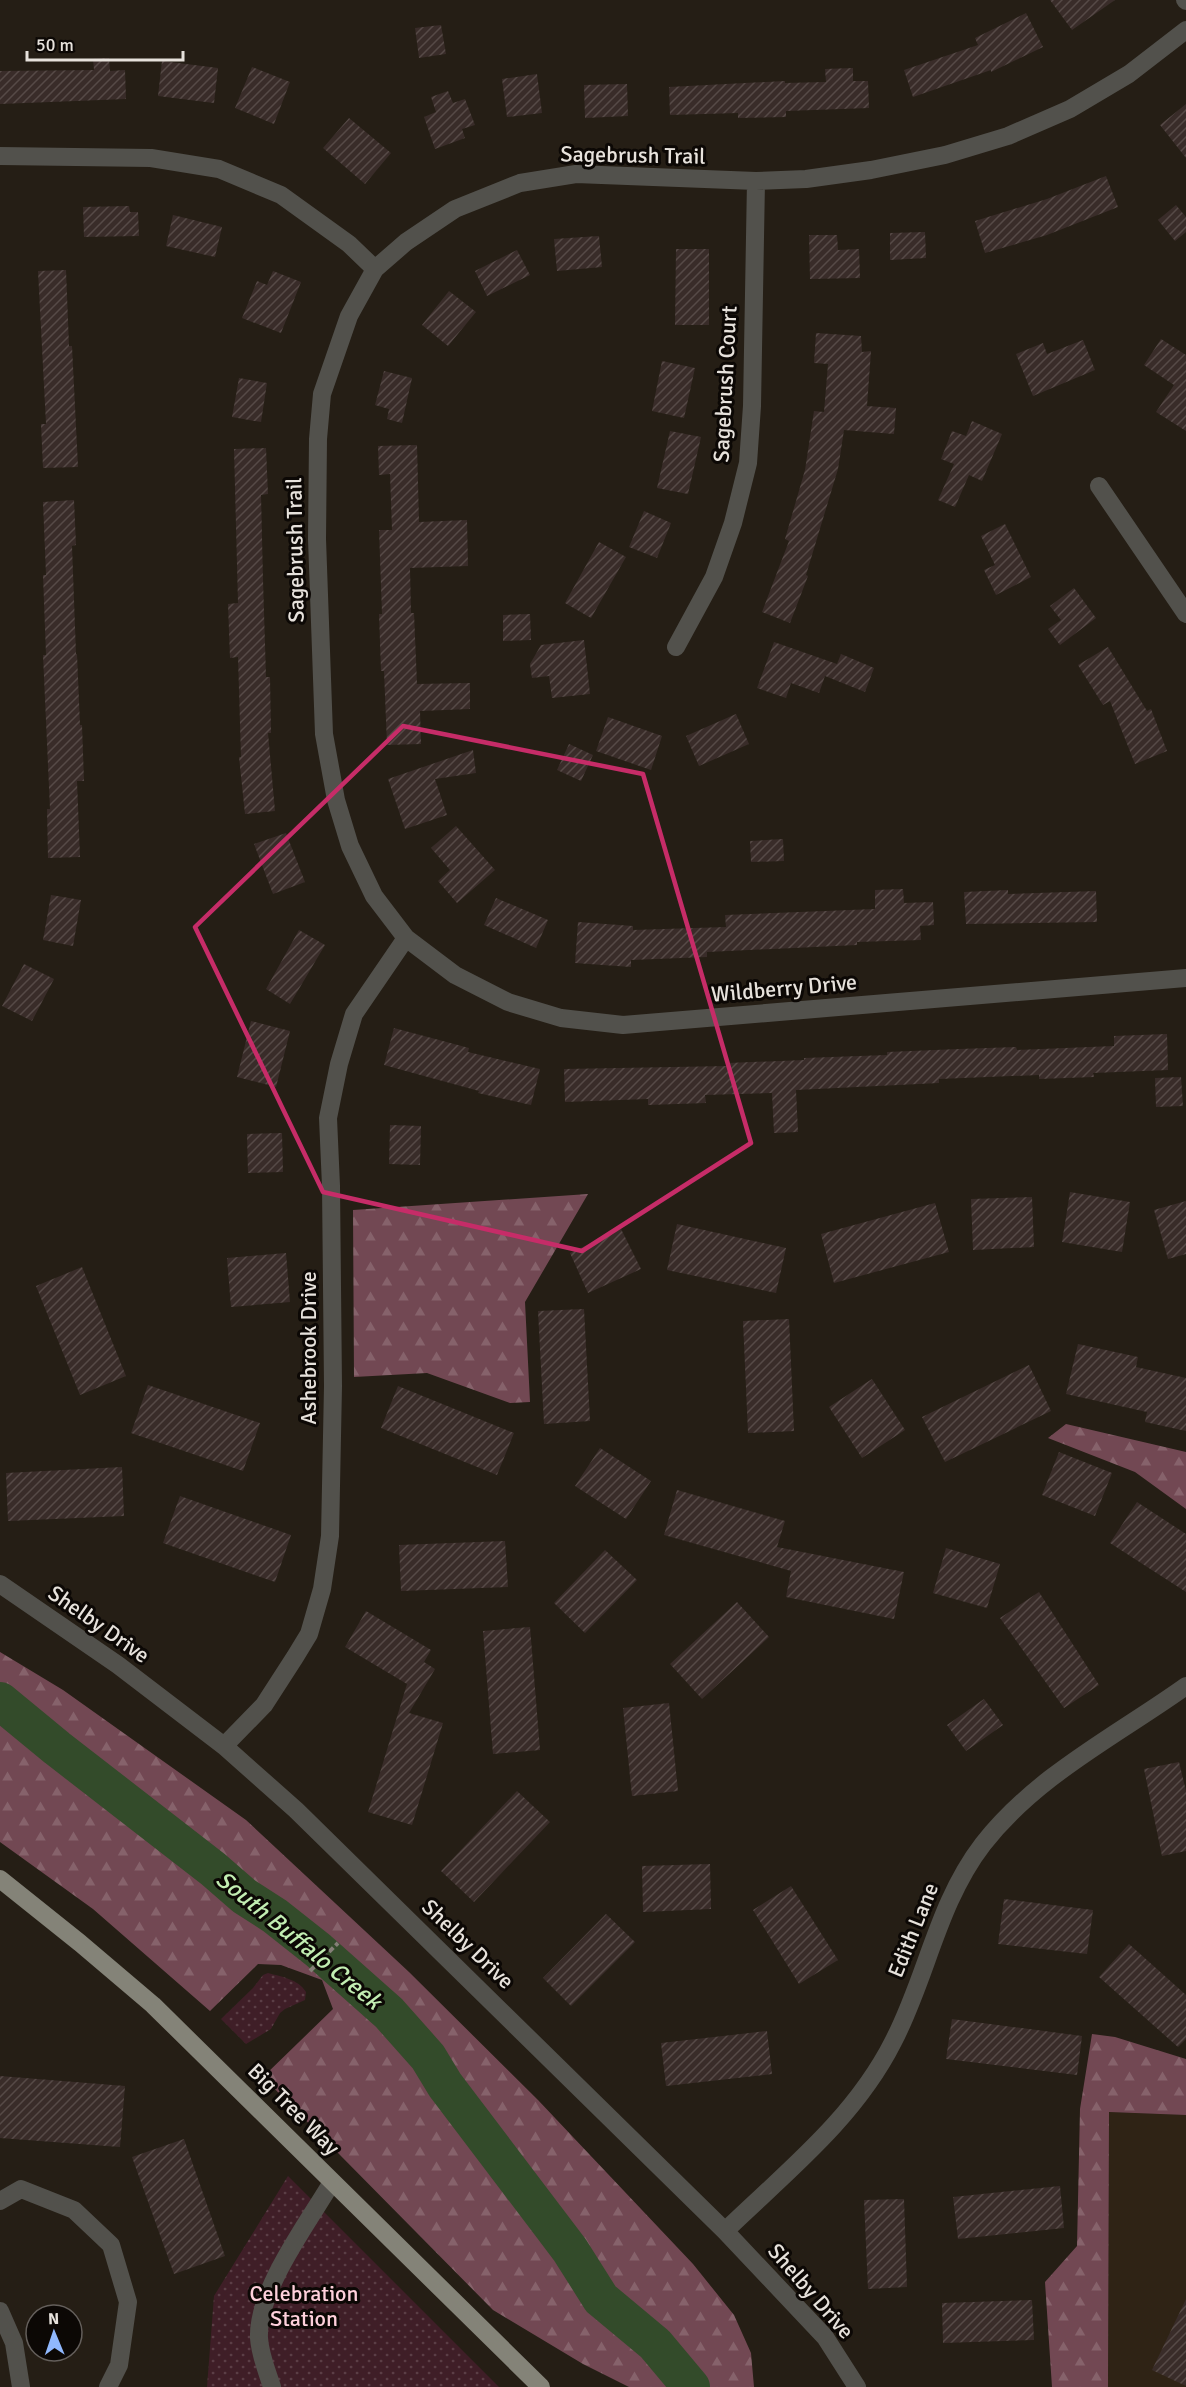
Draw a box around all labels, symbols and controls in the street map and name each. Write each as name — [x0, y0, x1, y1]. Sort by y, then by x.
scale bar — [27, 24, 183, 62]
text: 50 m — [36, 34, 74, 56]
street label: Sagebrush Trail — [560, 140, 706, 170]
street label: Sagebrush Court — [707, 305, 743, 463]
street label: Sagebrush Trail — [280, 477, 310, 623]
street label: Wildberry Drive — [710, 968, 858, 1008]
street label: Ashebrook Drive — [295, 1271, 322, 1425]
street label: Shelby Drive — [43, 1579, 155, 1669]
water label: South Buffalo Creek — [210, 1864, 389, 2017]
street label: Edith Lane — [882, 1879, 944, 1981]
street label: Shelby Drive — [416, 1893, 520, 1995]
street label: Big Tree Way — [242, 2057, 346, 2161]
street label: Shelby Drive — [762, 2238, 860, 2344]
park label: Celebration Station — [249, 2280, 359, 2332]
north arrow — [24, 2303, 84, 2363]
text: N — [48, 2309, 59, 2329]

